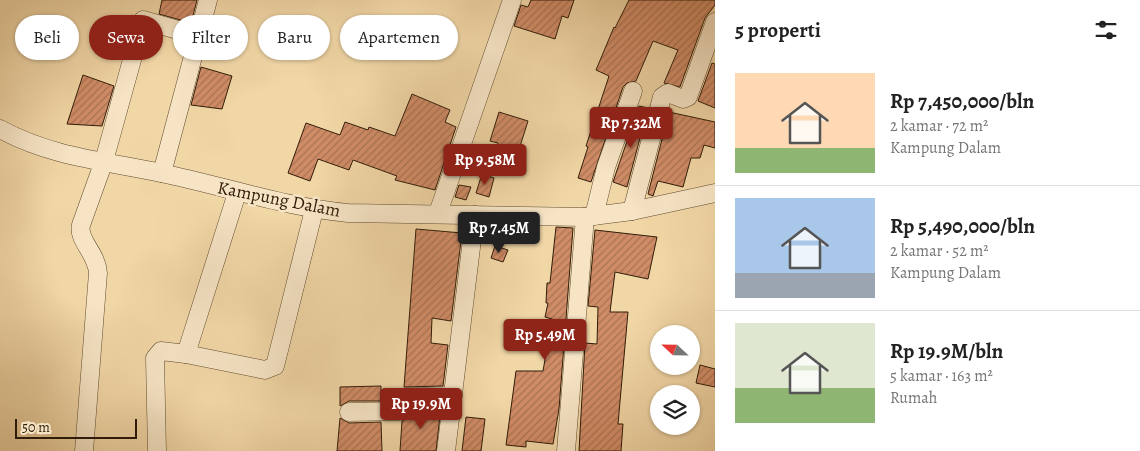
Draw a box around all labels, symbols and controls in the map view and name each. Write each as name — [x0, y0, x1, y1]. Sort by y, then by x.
chip: Beli — [15, 15, 79, 60]
chip: Sewa — [89, 15, 163, 60]
chip: Filter — [173, 15, 248, 60]
chip: Baru — [258, 15, 330, 60]
chip: Apartemen — [340, 15, 458, 60]
text: 5 properti — [735, 16, 821, 44]
icon: filters — [1092, 16, 1120, 44]
text: Rp 7,450,000/bln — [890, 87, 1034, 115]
icon: home — [775, 93, 835, 153]
pin: Rp 7.32M — [579, 106, 683, 149]
text: Rp 7.32M — [601, 112, 661, 134]
text: 2 kamar · 72 m² — [890, 115, 988, 137]
text: Kampung Dalam — [890, 137, 1001, 159]
pin: Rp 9.58M — [433, 144, 537, 186]
text: Rp 9.58M — [454, 149, 516, 171]
street label: Kampung Dalam — [215, 175, 343, 223]
pin: Rp 7.45M — [447, 212, 551, 254]
text: Rp 5,490,000/bln — [890, 212, 1035, 240]
text: Rp 7.45M — [469, 217, 529, 239]
icon: home — [775, 218, 835, 278]
text: 2 kamar · 52 m² — [890, 240, 988, 262]
text: Kampung Dalam — [890, 262, 1001, 284]
pin: Rp 5.49M — [493, 318, 597, 361]
text: Rp 5.49M — [515, 324, 575, 346]
north arrow — [650, 325, 700, 375]
map controls — [650, 325, 700, 435]
text: Rp 19.9M/bln — [890, 337, 1003, 365]
icon: home — [775, 343, 835, 403]
text: 5 kamar · 163 m² — [890, 365, 993, 387]
button: layers — [650, 385, 700, 435]
text: Rumah — [890, 387, 937, 409]
pin: Rp 19.9M — [369, 388, 473, 430]
text: Rp 19.9M — [391, 393, 451, 415]
scale bar — [15, 416, 138, 439]
text: 50 m — [22, 418, 50, 437]

